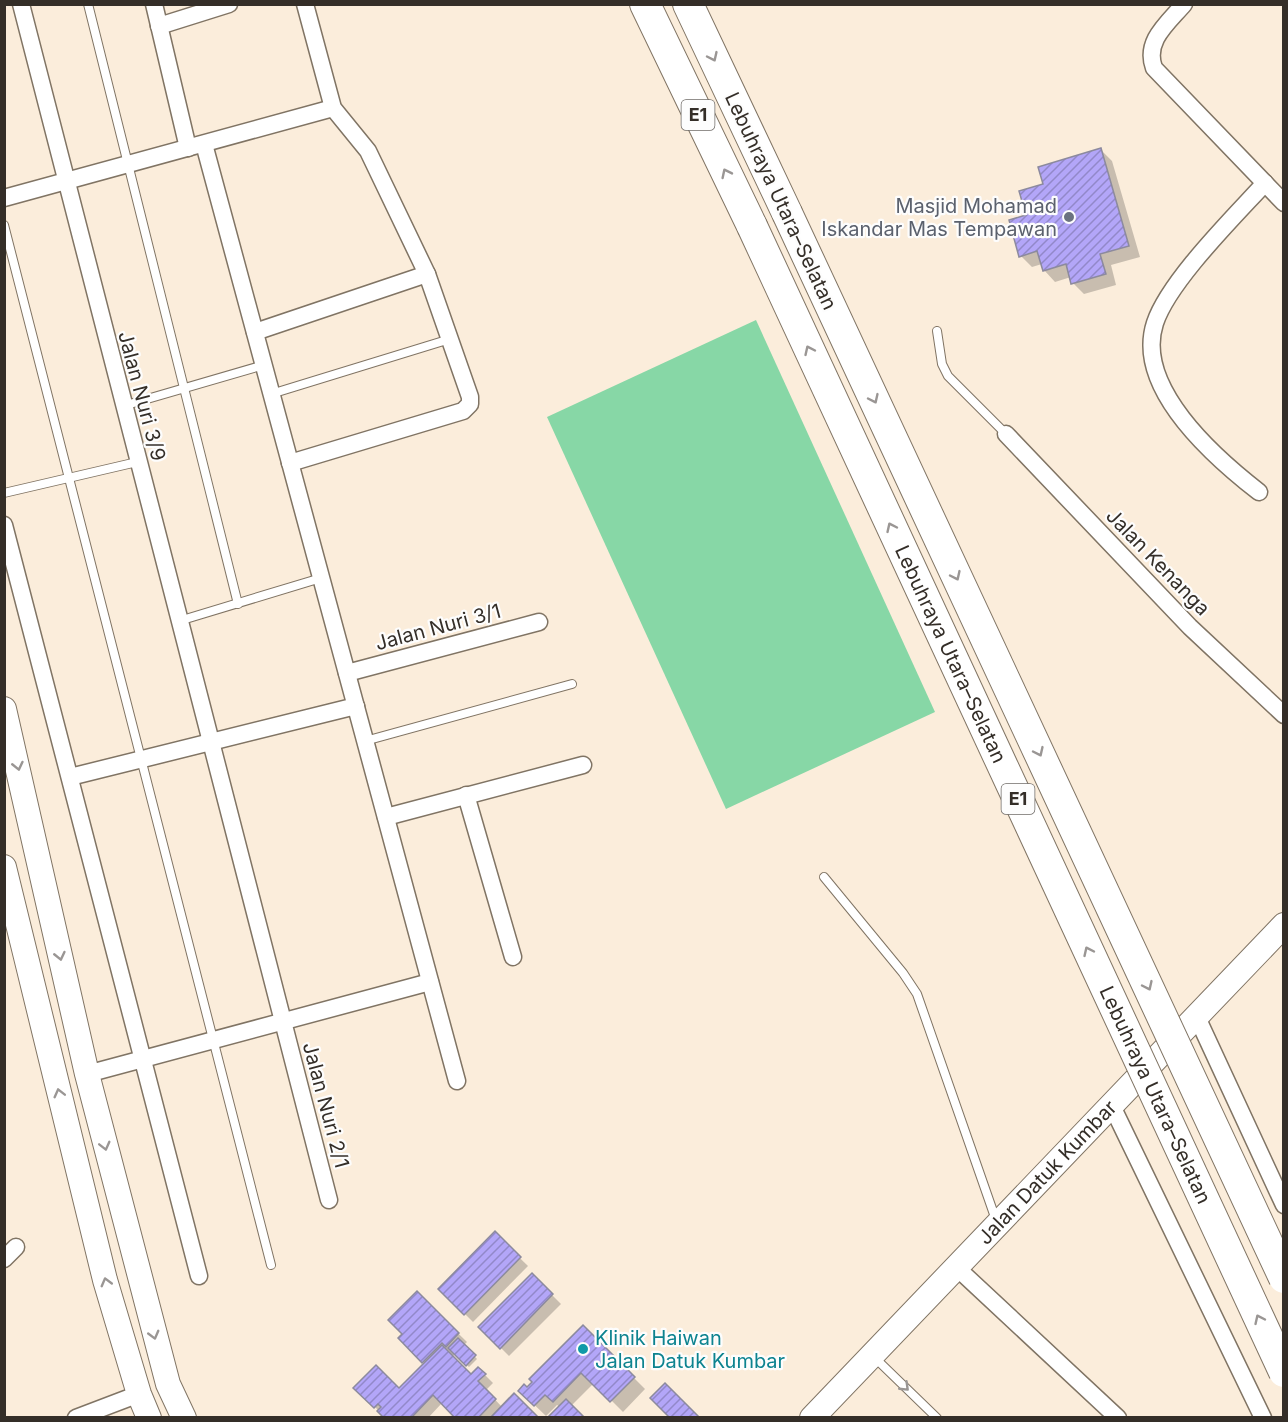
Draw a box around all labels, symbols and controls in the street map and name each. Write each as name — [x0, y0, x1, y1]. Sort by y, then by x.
one-way arrow — [706, 51, 718, 62]
street label: Lebuhraya Utara–Selatan — [720, 88, 842, 314]
road number: E1 — [682, 100, 714, 130]
one-way arrow — [722, 169, 734, 180]
place label: Masjid Mohamad Iskandar Mas Tempawan — [821, 194, 1057, 241]
marker: Masjid Mohamad Iskandar Mas Tempawan — [1062, 210, 1076, 224]
street label: Jalan Nuri 3/9 — [113, 328, 171, 464]
one-way arrow — [805, 345, 817, 356]
one-way arrow — [866, 392, 878, 403]
street label: Jalan Kenanga — [1101, 504, 1215, 620]
one-way arrow — [887, 522, 899, 533]
street label: Lebuhraya Utara–Selatan — [890, 541, 1012, 767]
one-way arrow — [949, 569, 961, 580]
street label: Jalan Nuri 3/1 — [373, 599, 503, 655]
one-way arrow — [1031, 746, 1043, 757]
one-way arrow — [10, 761, 23, 771]
road number: E1 — [1002, 784, 1034, 814]
one-way arrow — [1084, 947, 1096, 958]
one-way arrow — [53, 951, 66, 961]
one-way arrow — [1140, 980, 1152, 991]
street label: Lebuhraya Utara–Selatan — [1095, 982, 1216, 1208]
street label: Jalan Nuri 2/1 — [298, 1040, 354, 1170]
one-way arrow — [54, 1088, 67, 1098]
street label: Jalan Datuk Kumbar — [973, 1095, 1122, 1249]
one-way arrow — [98, 1140, 110, 1151]
one-way arrow — [100, 1277, 113, 1287]
one-way arrow — [1254, 1314, 1266, 1325]
place label: Klinik Haiwan Jalan Datuk Kumbar — [595, 1326, 786, 1373]
one-way arrow — [147, 1330, 160, 1340]
marker: Klinik Haiwan Jalan Datuk Kumbar — [576, 1342, 590, 1356]
one-way arrow — [898, 1379, 909, 1390]

